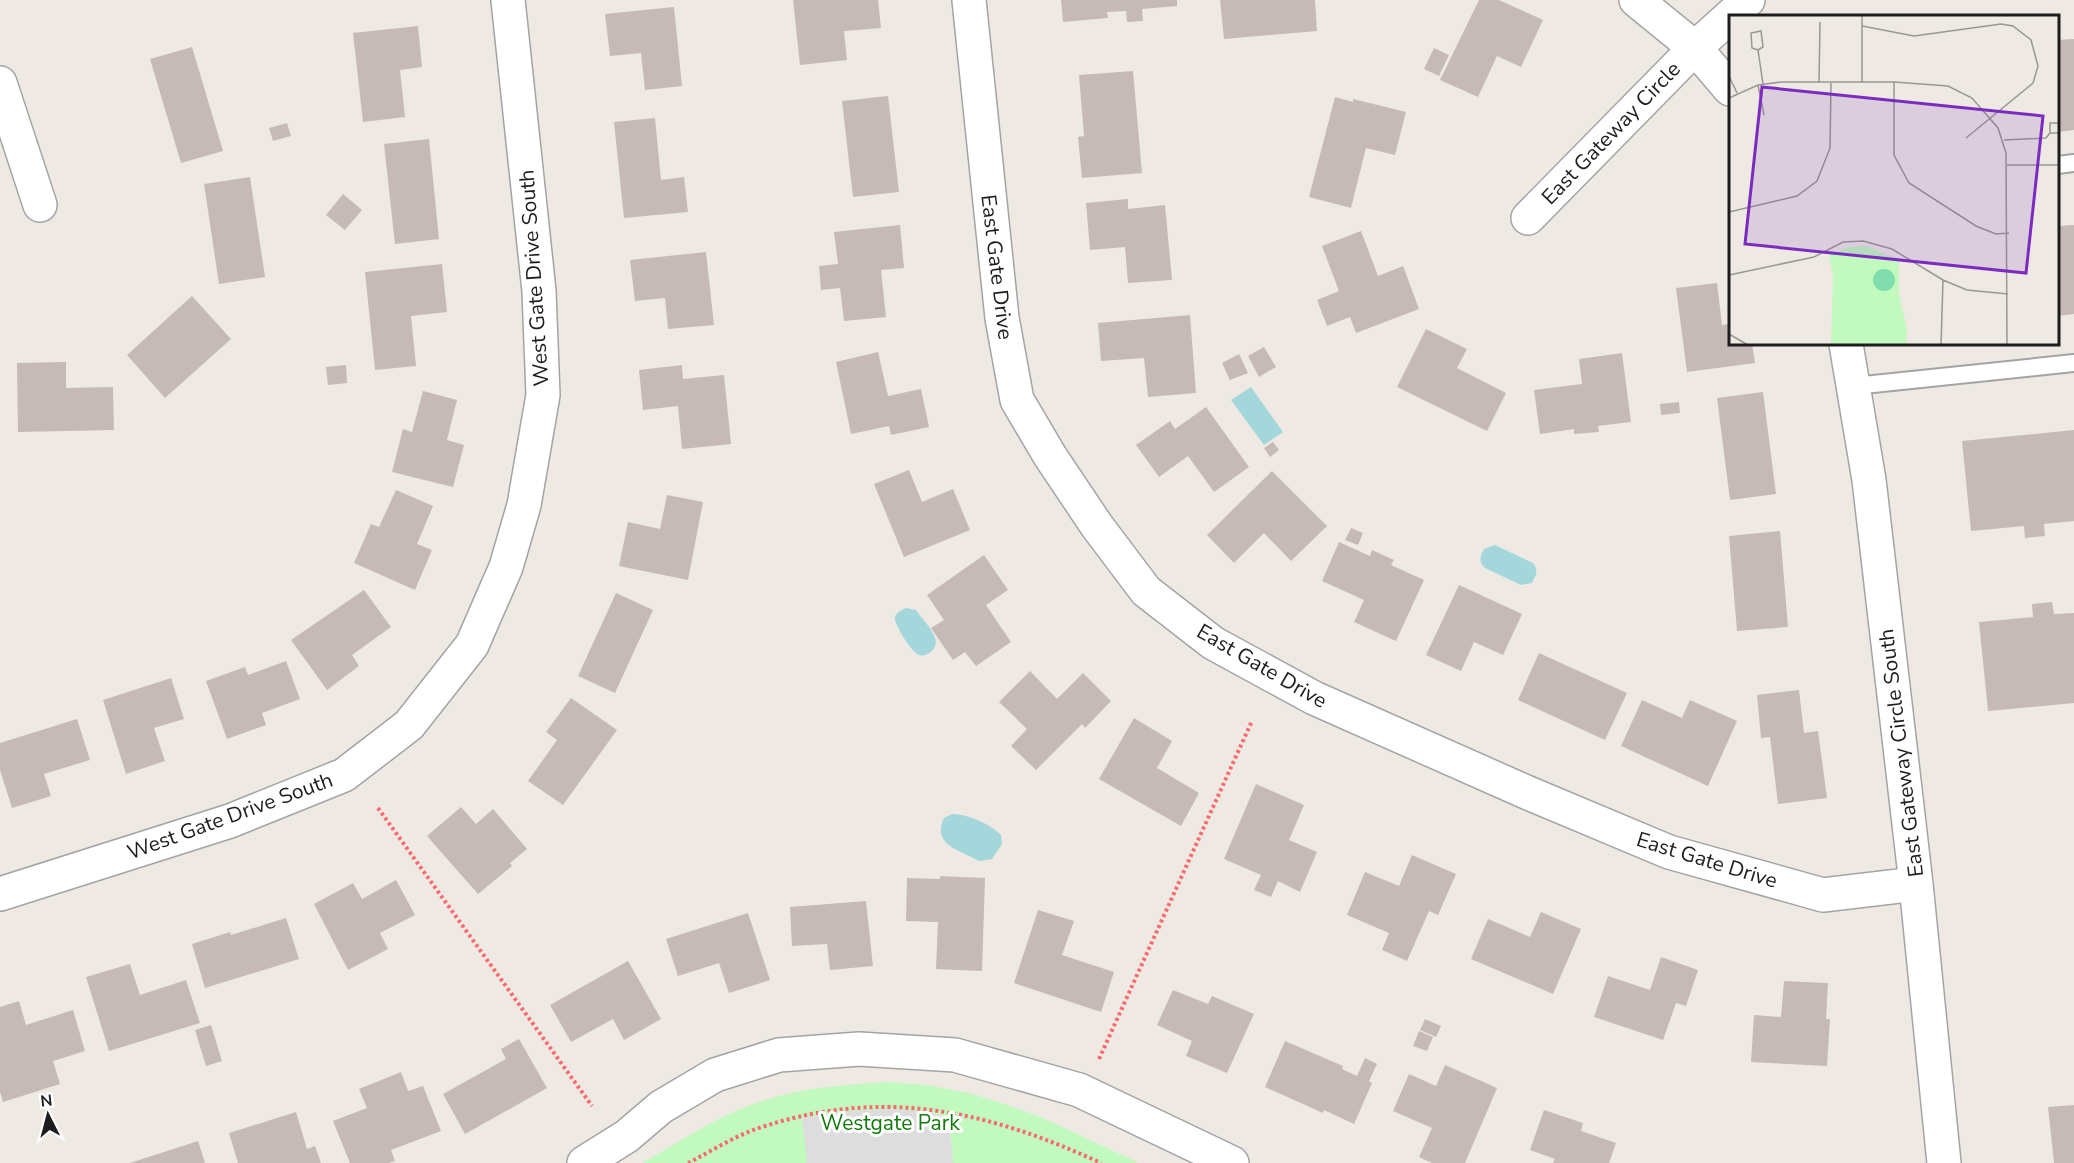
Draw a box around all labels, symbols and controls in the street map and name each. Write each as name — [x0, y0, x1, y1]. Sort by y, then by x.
inset map — [1729, 15, 2059, 345]
street label: East Gateway Circle — [1535, 55, 1687, 211]
street label: West Gate Drive South — [512, 169, 556, 387]
street label: East Gate Drive — [974, 193, 1020, 341]
street label: East Gate Drive — [1192, 617, 1332, 715]
street label: East Gateway Circle South — [1872, 627, 1930, 879]
street label: West Gate Drive South — [123, 766, 337, 866]
street label: East Gate Drive — [1633, 825, 1781, 895]
north arrow — [18, 1085, 78, 1145]
text: N — [39, 1090, 54, 1113]
park label: Westgate Park — [820, 1109, 960, 1137]

